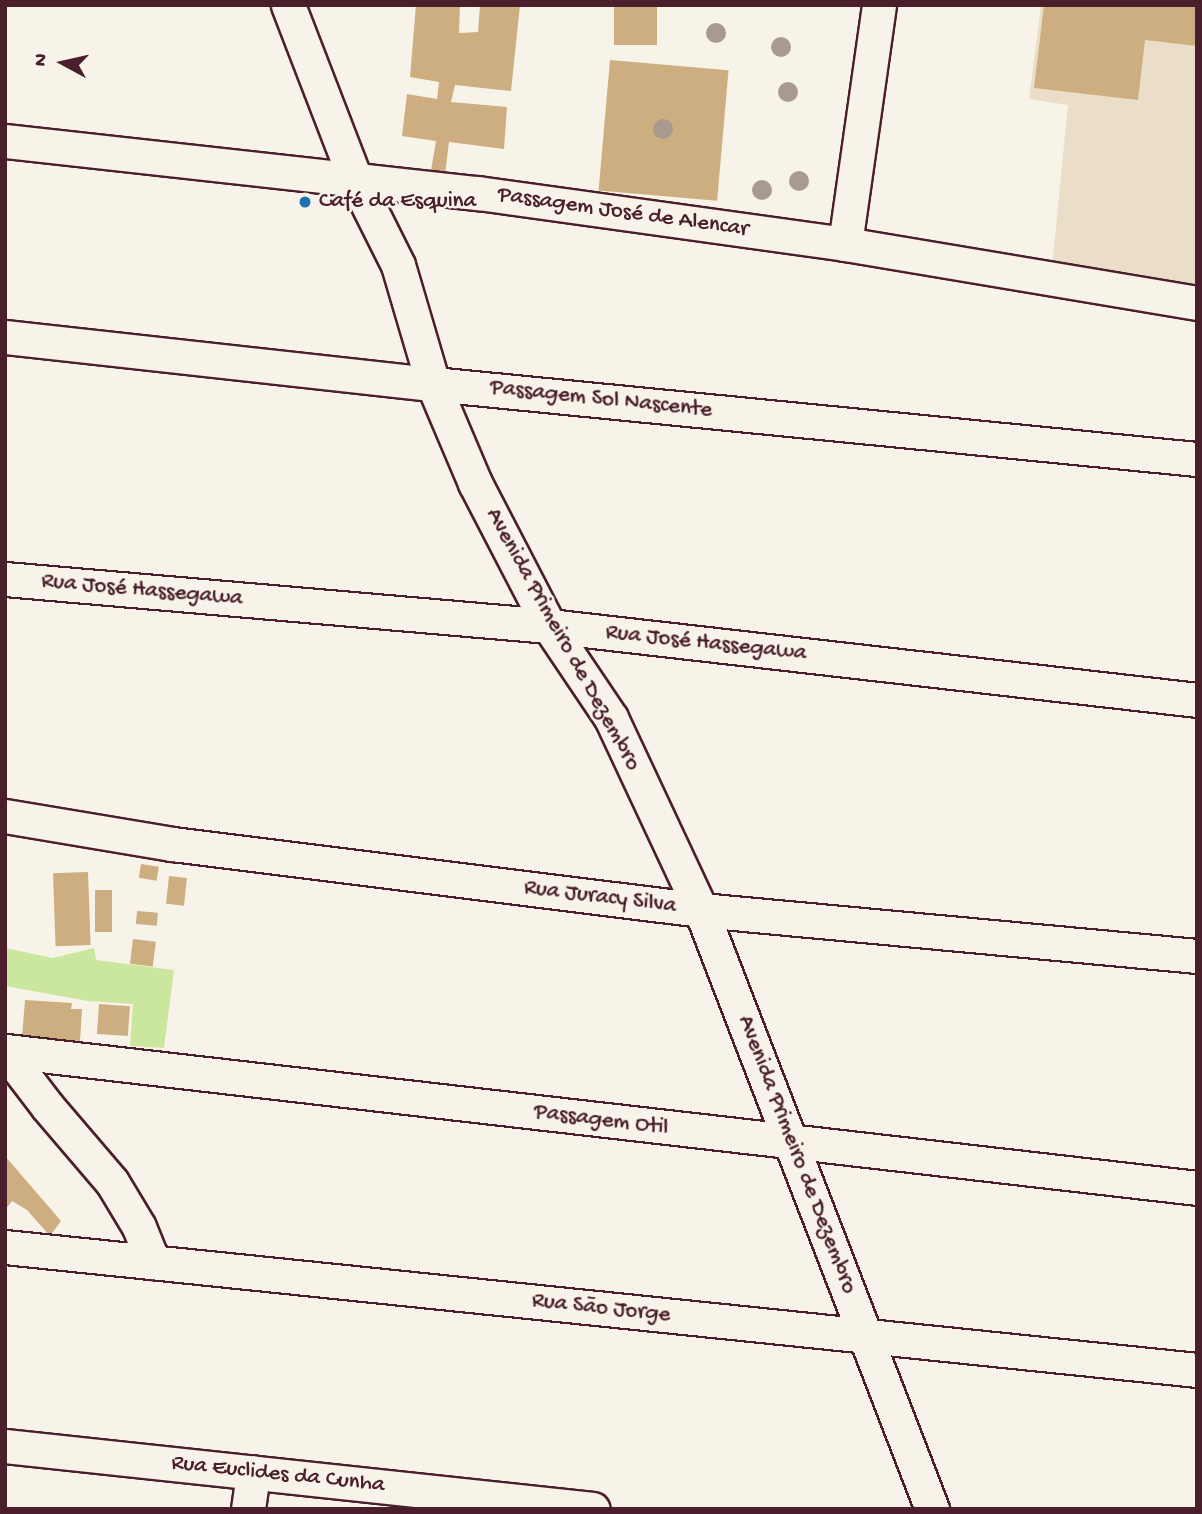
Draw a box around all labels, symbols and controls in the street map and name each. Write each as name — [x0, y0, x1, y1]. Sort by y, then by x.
north arrow — [28, 28, 98, 98]
text: N — [29, 52, 54, 68]
street label: Passagem José de Alencar — [496, 182, 750, 244]
place label: Café da Esquina — [319, 188, 476, 216]
marker: Café da Esquina — [297, 194, 313, 210]
street label: Passagem Sol Nascente — [489, 375, 713, 425]
street label: Avenida Primeiro de Dezembro — [478, 504, 646, 776]
street label: Rua José Hassegawa — [40, 568, 244, 614]
street label: Rua José Hassegawa — [604, 620, 808, 668]
street label: Rua Juracy Silva — [522, 875, 678, 921]
street label: Avenida Primeiro de Dezembro — [730, 1012, 862, 1298]
street label: Passagem Otil — [532, 1099, 670, 1143]
street label: Rua São Jorge — [530, 1288, 672, 1330]
street label: Rua Euclides da Cunha — [170, 1450, 386, 1500]

